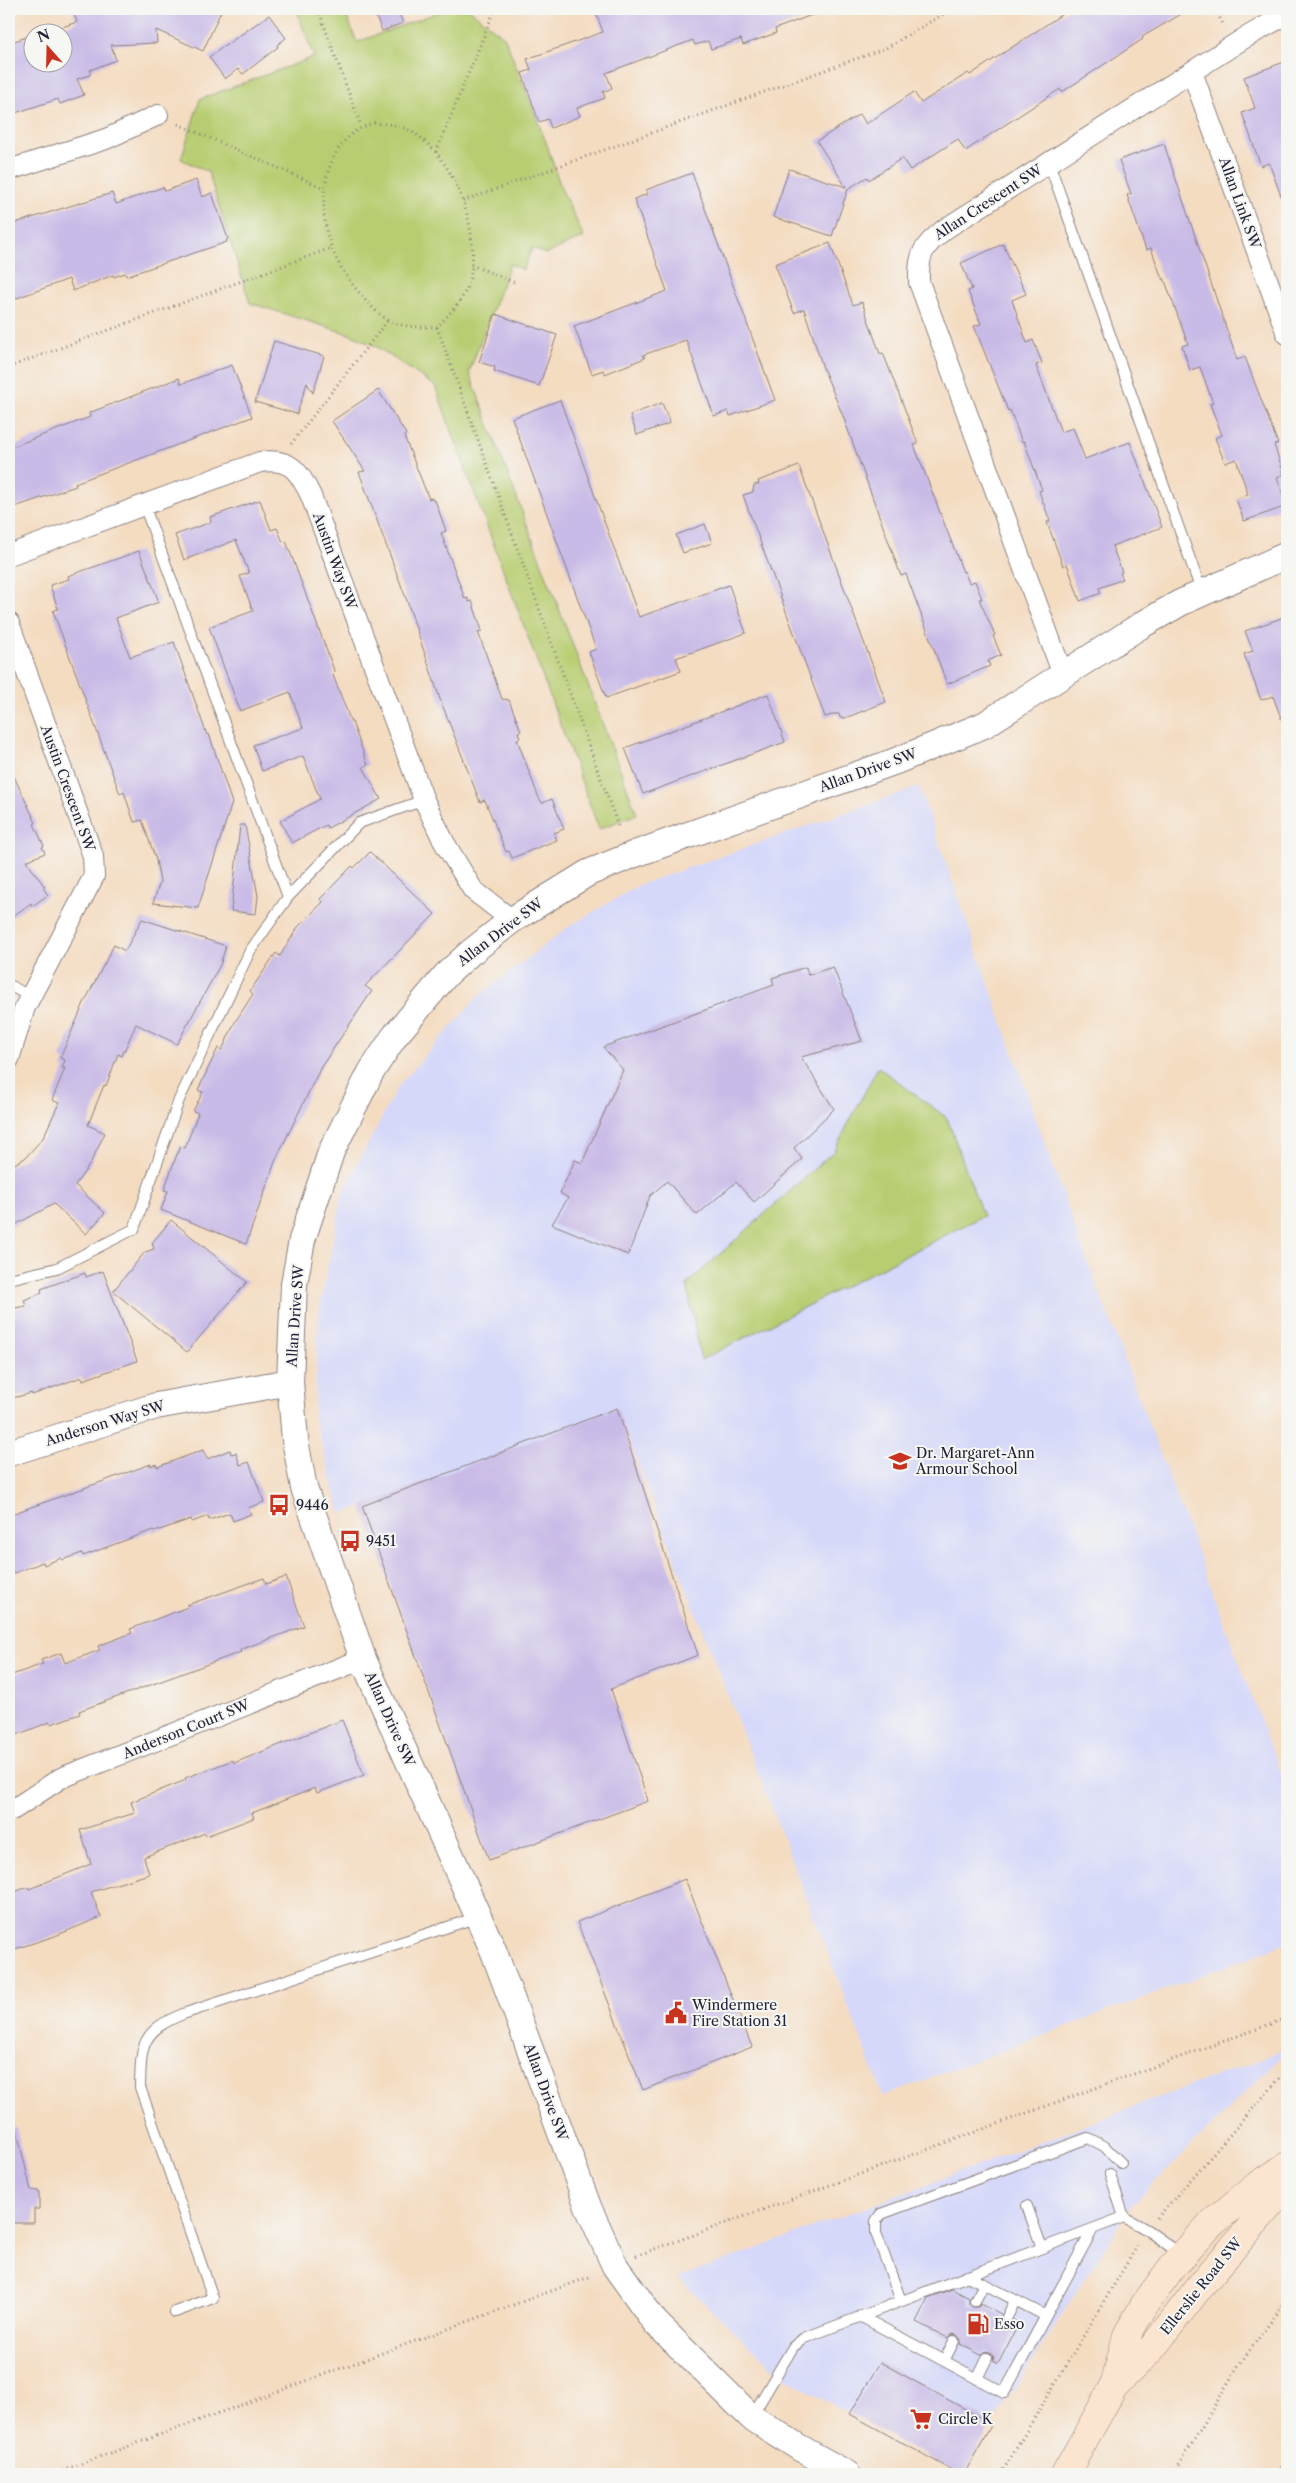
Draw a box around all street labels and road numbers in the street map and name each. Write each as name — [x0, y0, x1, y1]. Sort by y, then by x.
street label: Allan Link SW — [1215, 154, 1265, 252]
street label: Allan Crescent SW — [930, 160, 1046, 244]
street label: Austin Way SW — [309, 509, 361, 613]
street label: Austin Crescent SW — [36, 721, 99, 854]
street label: Allan Drive SW — [816, 744, 920, 796]
street label: Allan Drive SW — [453, 894, 547, 971]
street label: Allan Drive SW — [282, 1264, 308, 1369]
street label: Anderson Way SW — [42, 1396, 168, 1450]
street label: Allan Drive SW — [361, 1668, 419, 1770]
street label: Anderson Court SW — [119, 1695, 253, 1763]
street label: Allan Drive SW — [520, 2040, 572, 2144]
street label: Ellerslie Road SW — [1156, 2233, 1246, 2338]

